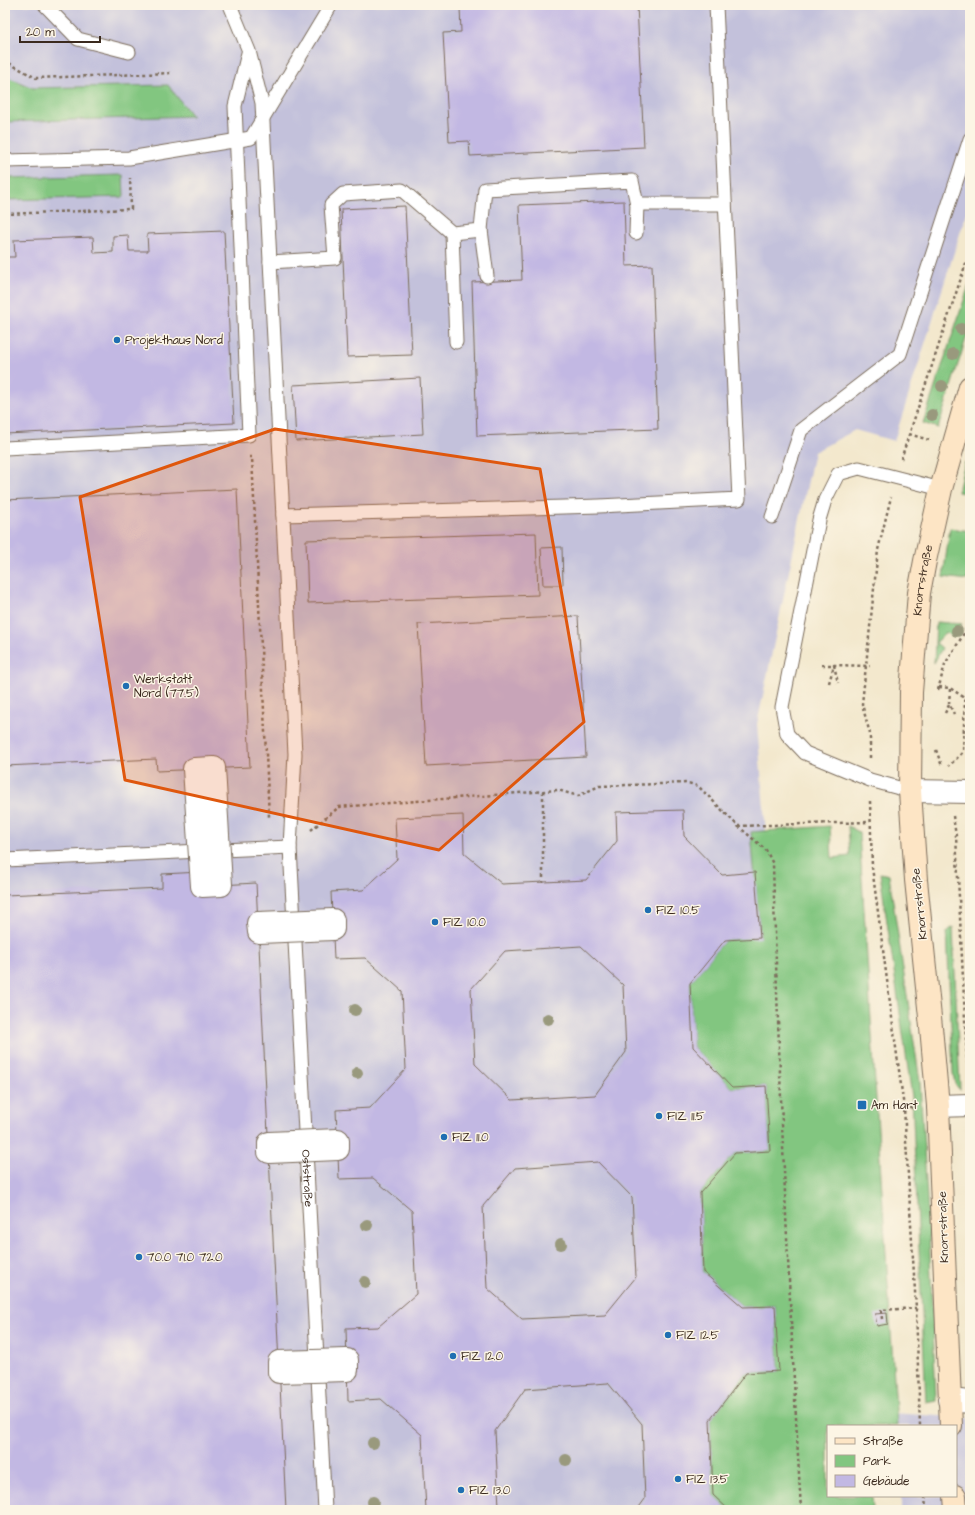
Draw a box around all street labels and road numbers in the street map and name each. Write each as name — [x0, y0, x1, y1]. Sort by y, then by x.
street label: Knorrstraße — [909, 543, 937, 616]
street label: Knorrstraße — [907, 867, 932, 941]
street label: Oststraße — [297, 1149, 317, 1208]
street label: Knorrstraße — [934, 1190, 953, 1263]

